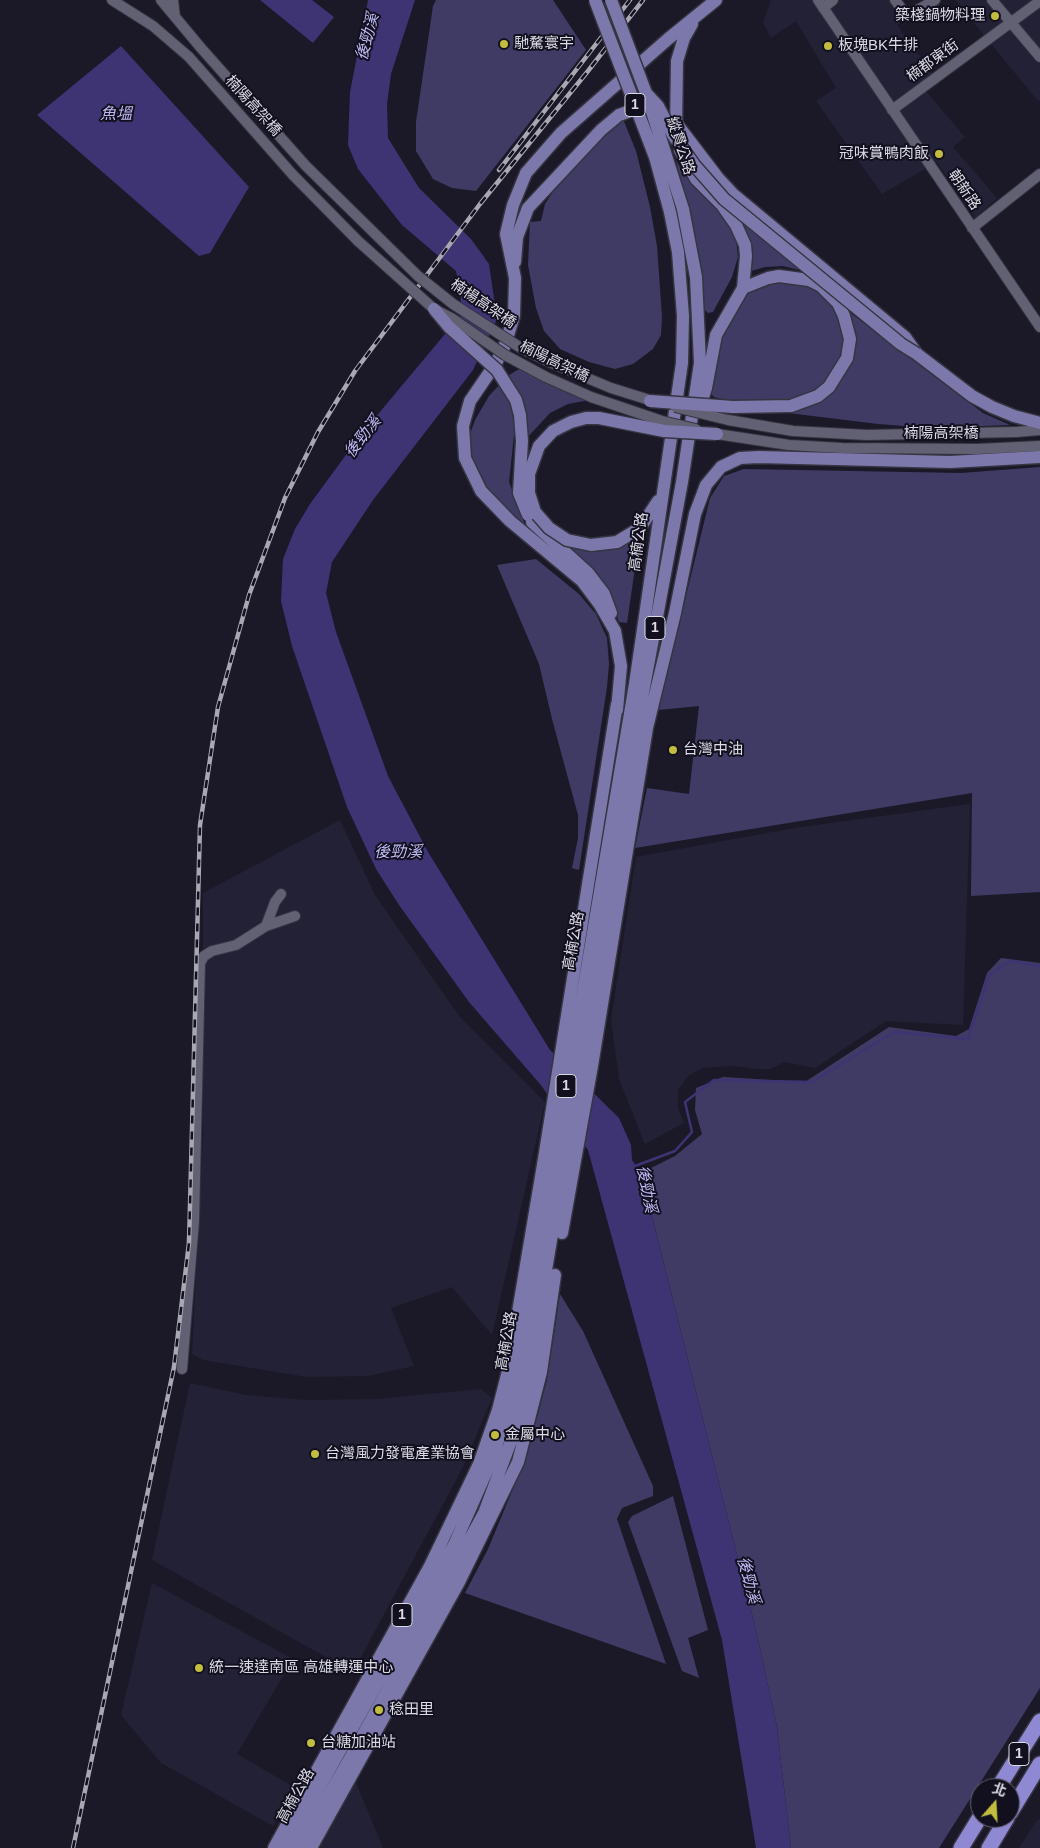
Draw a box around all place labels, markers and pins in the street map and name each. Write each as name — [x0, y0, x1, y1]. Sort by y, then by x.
place label: 築棧鍋物料理 — [895, 7, 985, 25]
marker: 築棧鍋物料理 — [989, 10, 1001, 22]
place label: 馳騖寰宇 — [514, 35, 574, 53]
place label: 板塊BK牛排 — [838, 37, 918, 55]
marker: 馳騖寰宇 — [498, 38, 510, 50]
marker: 板塊BK牛排 — [822, 40, 834, 52]
place label: 冠味賞鴨肉飯 — [839, 145, 929, 163]
marker: 冠味賞鴨肉飯 — [933, 148, 945, 160]
place label: 台灣中油 — [683, 741, 743, 759]
marker: 台灣中油 — [667, 744, 679, 756]
place label: 金屬中心 — [505, 1426, 565, 1444]
marker: 金屬中心 — [489, 1429, 501, 1441]
place label: 台灣風力發電產業協會 — [325, 1445, 475, 1463]
marker: 台灣風力發電產業協會 — [309, 1448, 321, 1460]
place label: 統一速達南區 高雄轉運中心 — [209, 1659, 393, 1677]
marker: 統一速達南區 高雄轉運中心 — [193, 1662, 205, 1674]
place label: 稔田里 — [389, 1701, 434, 1719]
marker: 稔田里 — [373, 1704, 385, 1716]
place label: 台糖加油站 — [321, 1734, 396, 1752]
marker: 台糖加油站 — [305, 1737, 317, 1749]

